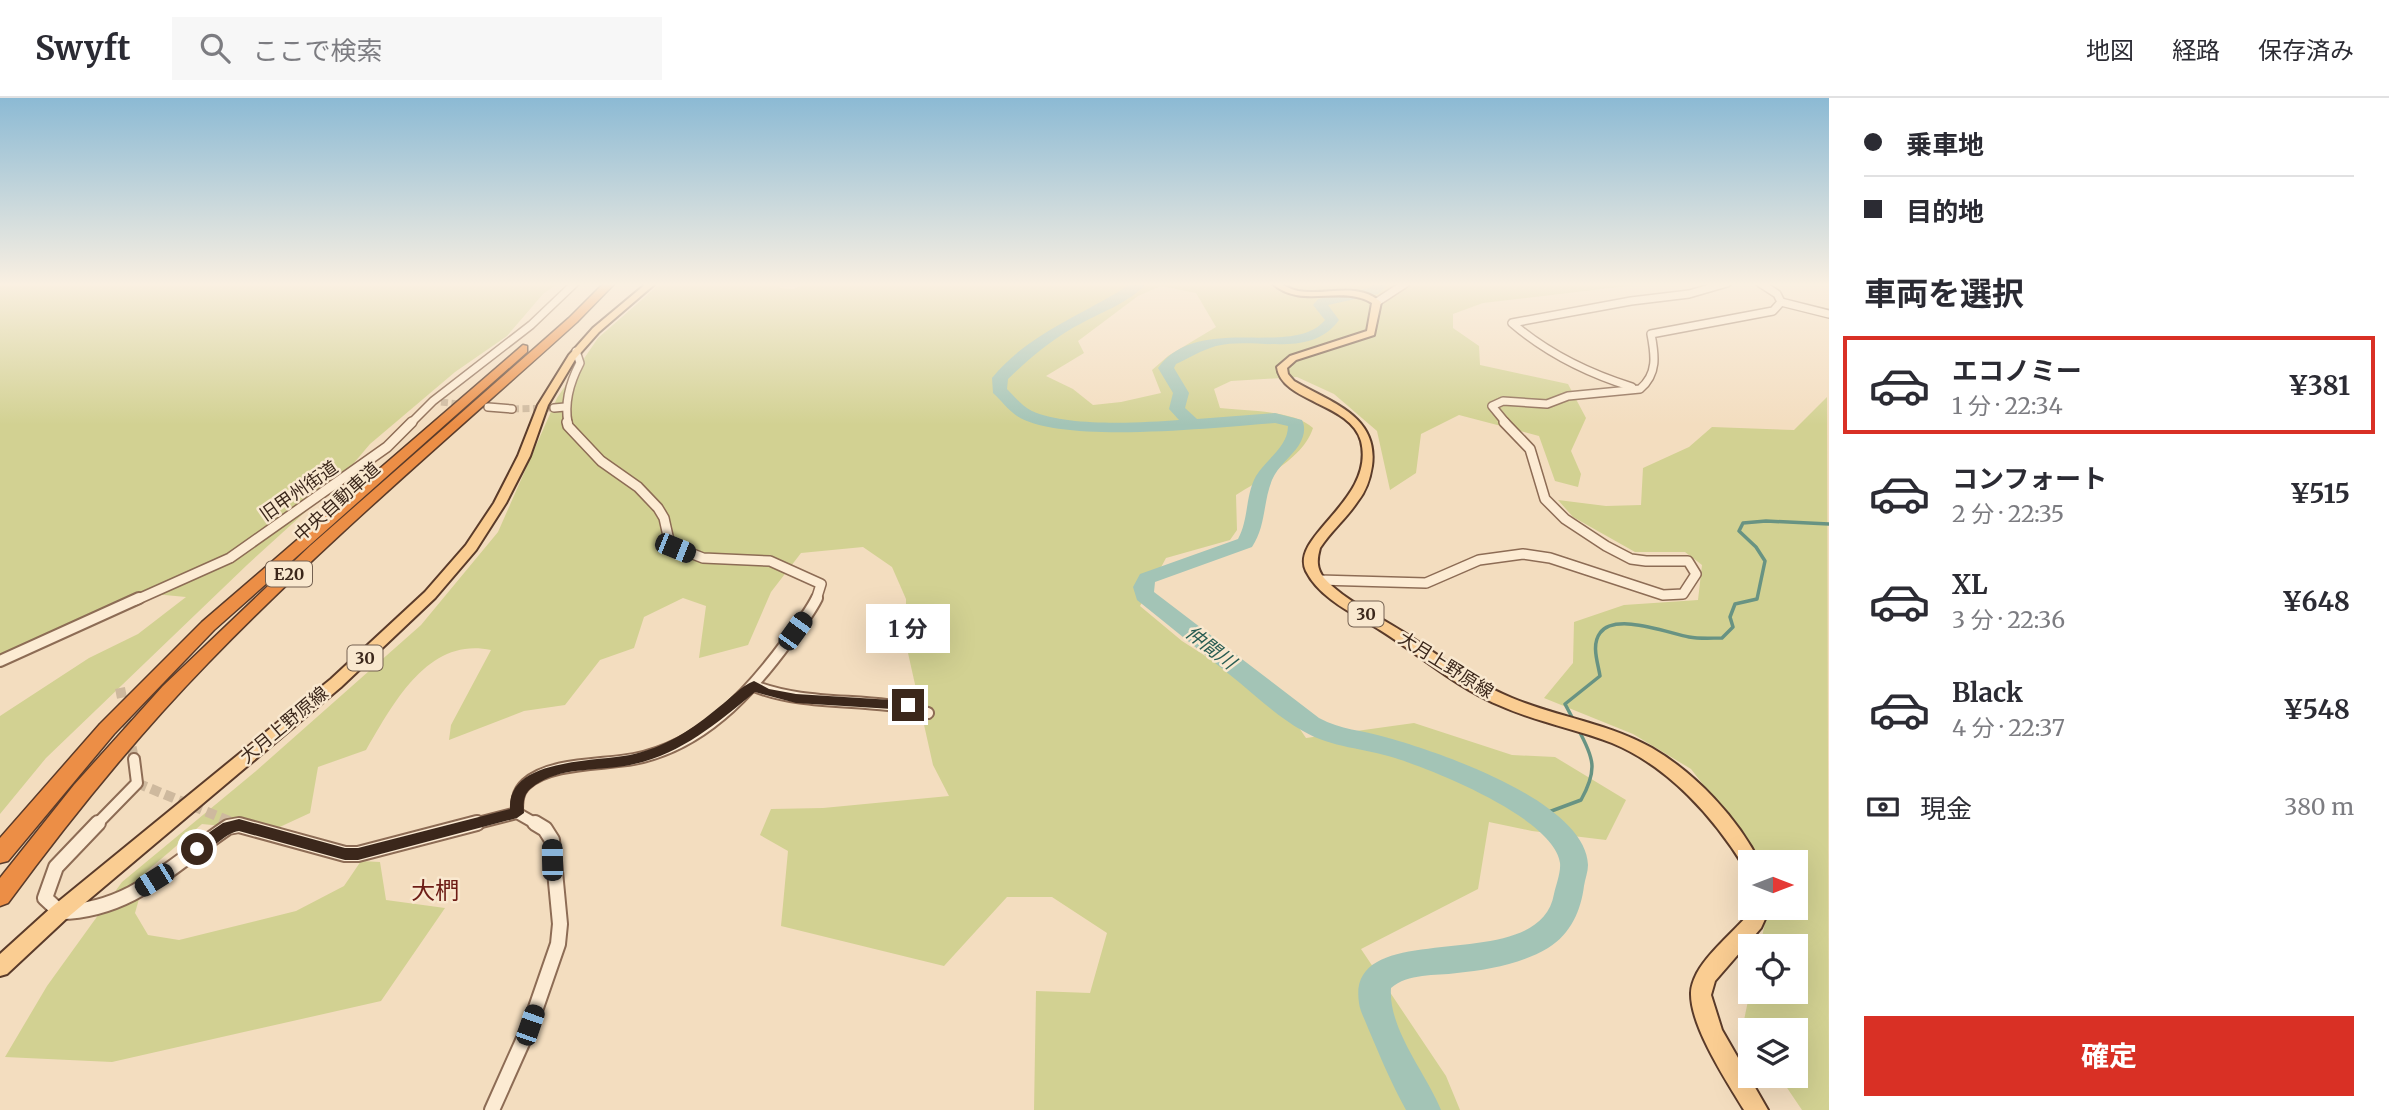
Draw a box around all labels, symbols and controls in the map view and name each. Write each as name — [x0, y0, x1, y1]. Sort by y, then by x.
search box — [172, 17, 662, 80]
text: Swyft — [35, 28, 130, 69]
icon: search — [196, 29, 234, 67]
text: ここで検索 — [252, 34, 382, 67]
text: 地図 — [2086, 35, 2134, 66]
text: 経路 — [2172, 35, 2220, 66]
text: 保存済み — [2258, 35, 2354, 66]
text: 乗車地 — [1906, 128, 1984, 161]
text: 目的地 — [1906, 195, 1984, 228]
text: 車両を選択 — [1864, 274, 2024, 314]
icon: car — [1868, 354, 1931, 417]
text: エコノミー — [1952, 354, 2082, 387]
text: ¥381 — [2288, 369, 2350, 402]
text: 1 分 · 22:34 — [1952, 391, 2063, 420]
street label: 旧甲州街道 — [255, 455, 342, 526]
street label: 中央自動車道 — [289, 457, 384, 546]
icon: car — [1868, 462, 1931, 525]
text: コンフォート — [1952, 462, 2107, 495]
text: ¥515 — [2290, 477, 2350, 510]
text: 2 分 · 22:35 — [1952, 499, 2064, 528]
car — [652, 530, 699, 566]
road number: E20 — [266, 561, 312, 587]
text: XL — [1952, 568, 1988, 601]
icon: car — [1868, 570, 1931, 633]
text: ¥648 — [2282, 585, 2350, 618]
road number: 30 — [1348, 601, 1384, 626]
callout: 1 分 — [866, 603, 950, 652]
text: 3 分 · 22:36 — [1952, 605, 2065, 634]
car — [775, 608, 816, 654]
text: 1 分 — [888, 614, 928, 643]
water label: 仲間川 — [1181, 620, 1242, 675]
street label: 大月上野原線 — [1394, 626, 1498, 703]
road number: 30 — [348, 646, 382, 670]
text: Black — [1952, 676, 2023, 709]
icon: car — [1868, 678, 1931, 741]
street label: 大月上野原線 — [235, 681, 332, 768]
route end — [892, 689, 924, 721]
text: ¥548 — [2283, 693, 2350, 726]
text: 4 分 · 22:37 — [1952, 713, 2065, 742]
icon: cash — [1864, 788, 1902, 826]
text: 現金 — [1920, 792, 1972, 825]
text: 380 m — [2284, 792, 2354, 821]
route start — [181, 833, 213, 865]
car — [542, 839, 563, 881]
north arrow — [1738, 850, 1808, 920]
map controls — [1738, 850, 1808, 1088]
car — [131, 860, 178, 900]
district label: 大椚 — [411, 875, 459, 906]
button: locate — [1738, 934, 1808, 1004]
car — [514, 1002, 547, 1048]
button: 確定 — [1864, 1016, 2354, 1096]
button: layers — [1738, 1018, 1808, 1088]

